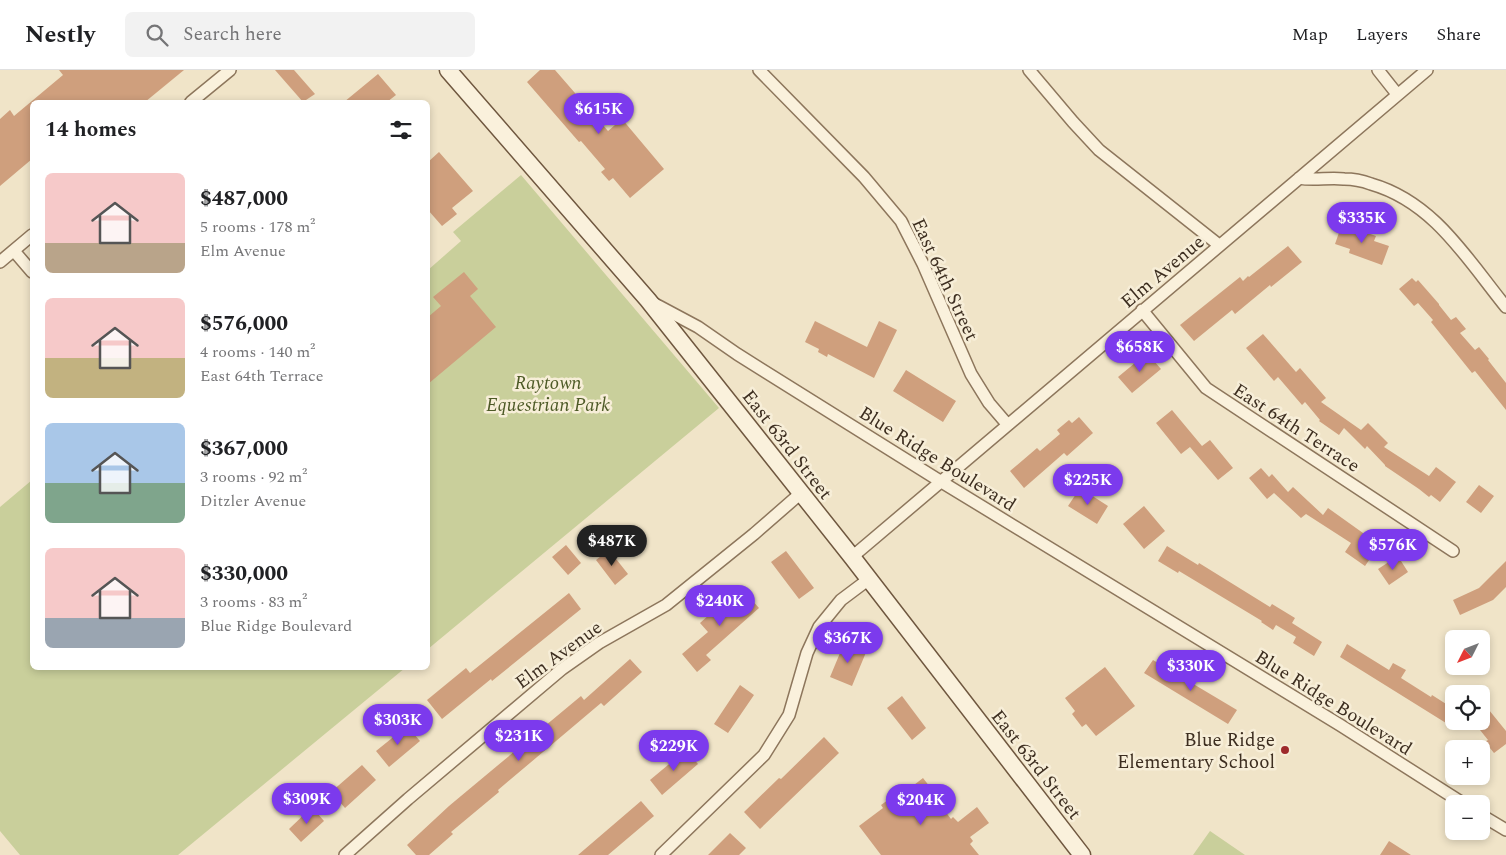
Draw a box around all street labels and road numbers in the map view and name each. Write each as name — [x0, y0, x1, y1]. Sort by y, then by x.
street label: East 64th Street — [903, 213, 986, 346]
street label: Elm Avenue — [1115, 228, 1211, 316]
street label: East 64th Terrace — [1227, 376, 1366, 480]
street label: East 63rd Street — [734, 384, 839, 506]
street label: Blue Ridge Boulevard — [853, 399, 1022, 519]
street label: Elm Avenue — [509, 614, 609, 697]
street label: Blue Ridge Boulevard — [1249, 643, 1418, 763]
street label: East 63rd Street — [983, 704, 1088, 826]

